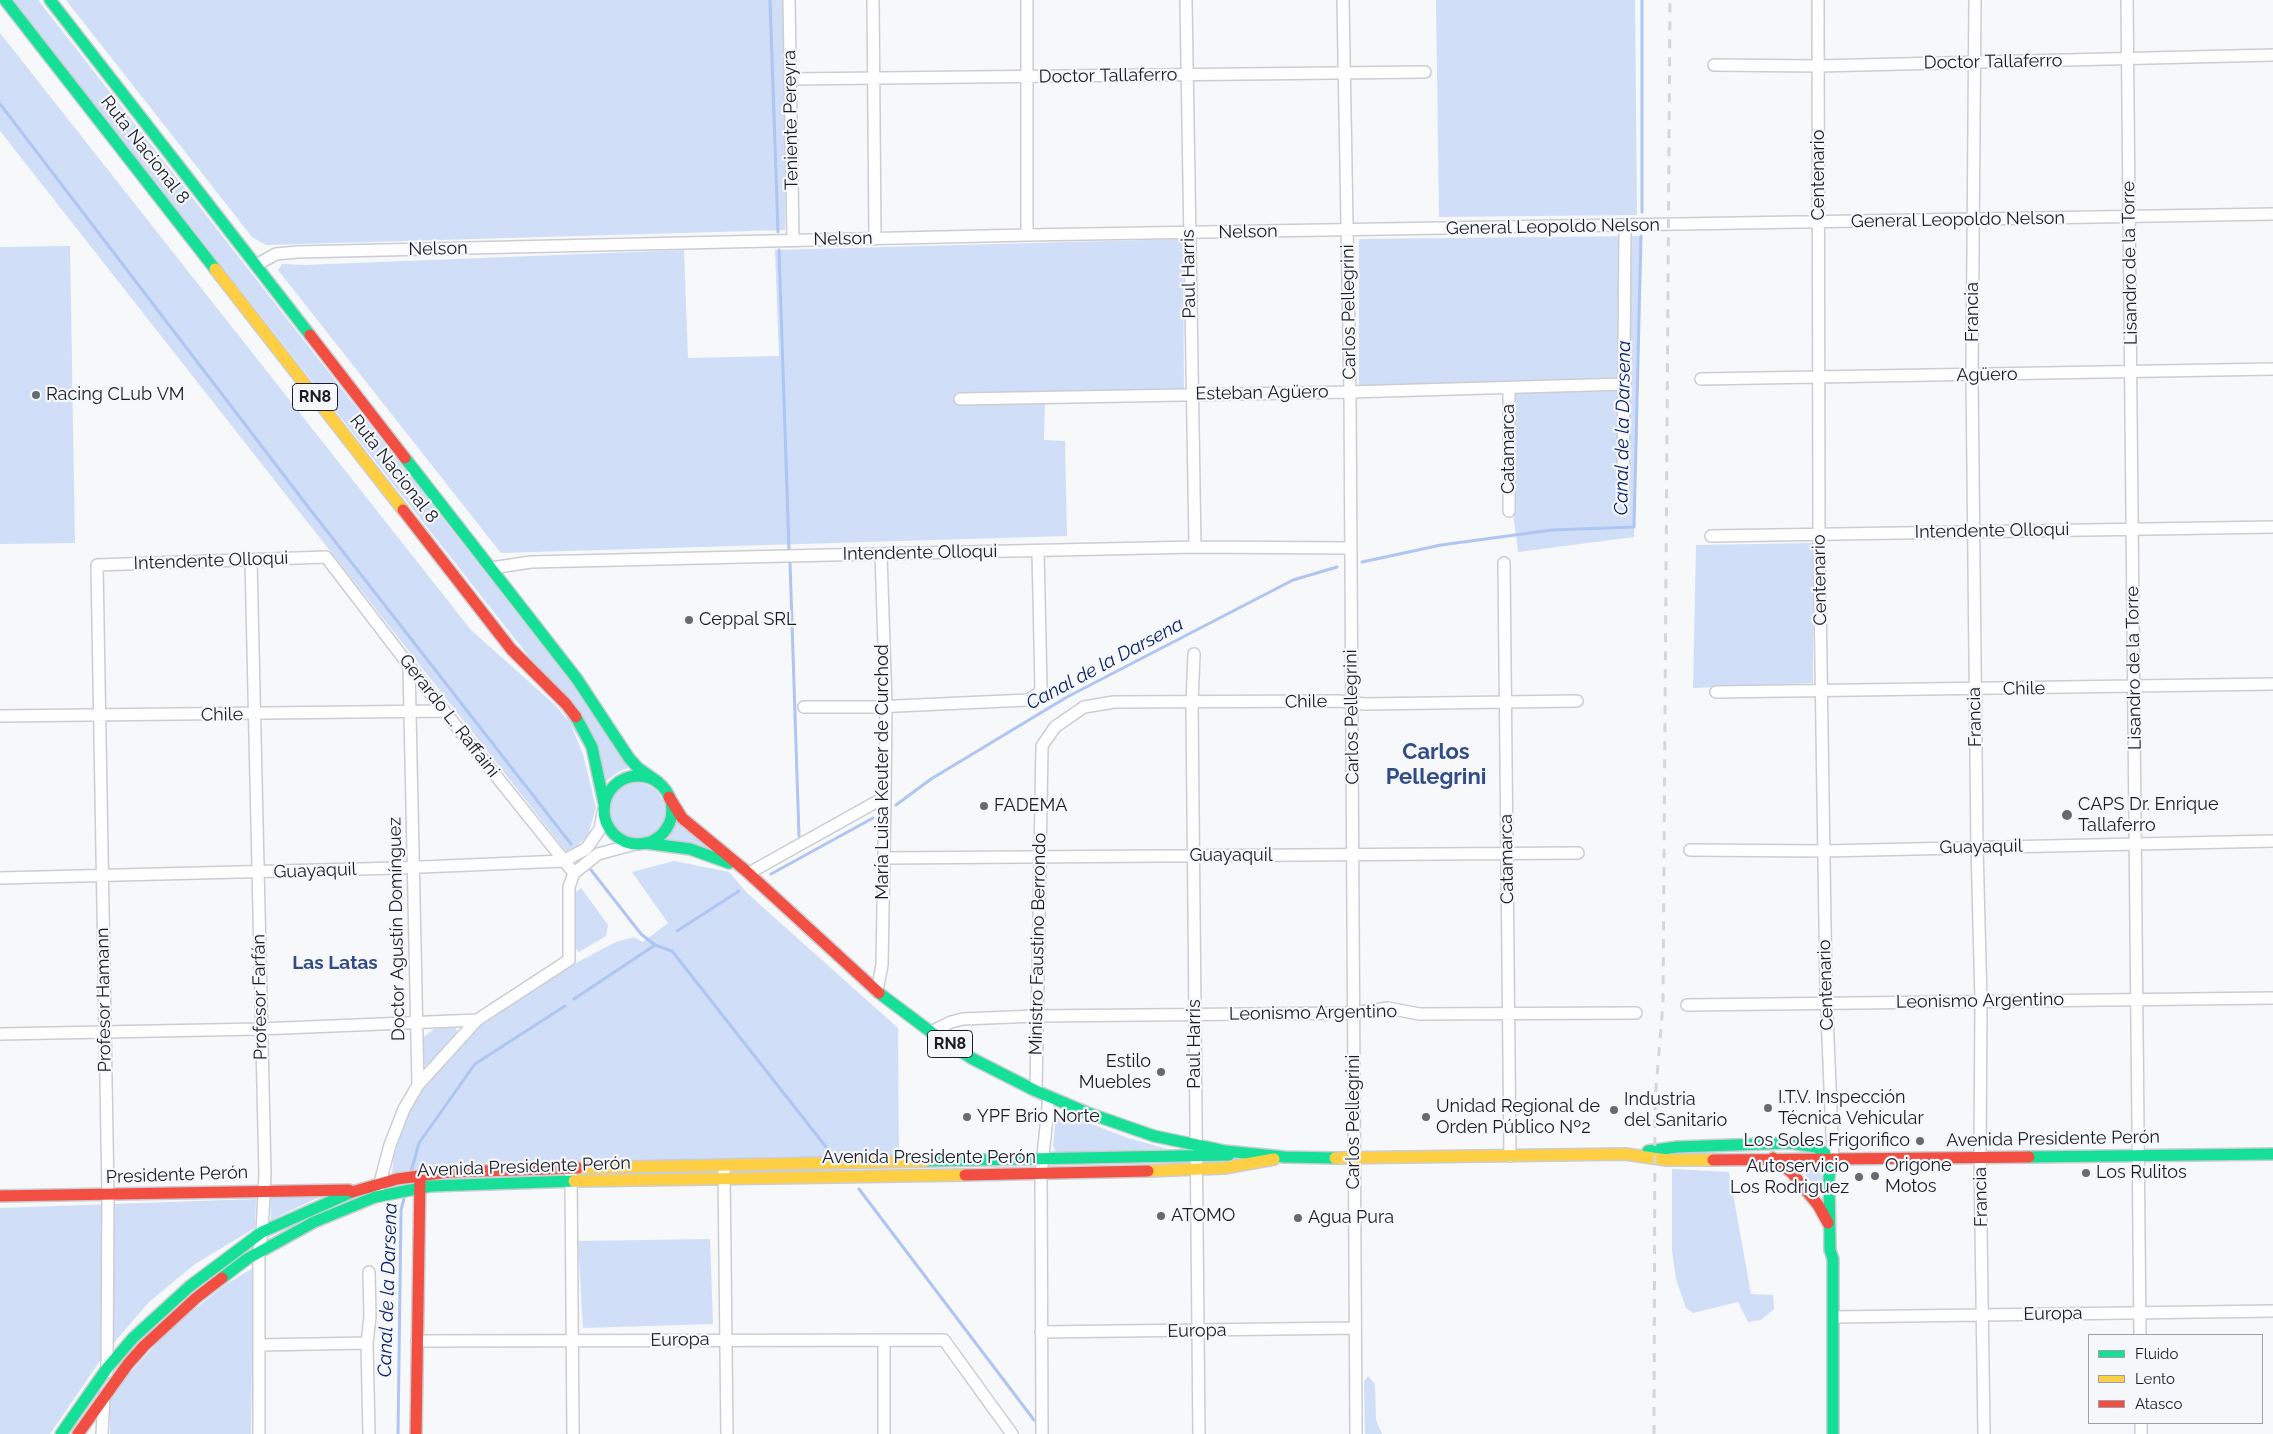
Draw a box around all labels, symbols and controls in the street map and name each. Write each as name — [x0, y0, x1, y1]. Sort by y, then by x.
street label: Teniente Pereyra — [779, 50, 803, 190]
street label: Doctor Tallaferro — [1923, 50, 2063, 74]
street label: Doctor Tallaferro — [1038, 64, 1178, 88]
street label: Ruta Nacional 8 — [96, 92, 194, 208]
street label: Centenario — [1808, 129, 1830, 221]
street label: Lisandro de la Torre — [2118, 181, 2142, 345]
street label: General Leopoldo Nelson — [1851, 207, 2065, 233]
street label: General Leopoldo Nelson — [1446, 214, 1660, 240]
street label: Nelson — [1218, 221, 1278, 243]
street label: Nelson — [813, 228, 873, 250]
street label: Paul Harris — [1177, 229, 1201, 319]
street label: Nelson — [408, 238, 468, 260]
street label: Carlos Pellegrini — [1337, 244, 1361, 380]
street label: Francia — [1962, 282, 1984, 342]
water label: Canal de la Darsena — [1610, 340, 1636, 516]
street label: Agüero — [1956, 364, 2018, 386]
street label: Esteban Agüero — [1195, 381, 1329, 405]
place label: Racing CLub VM — [46, 384, 185, 406]
road number: RN8 — [292, 384, 338, 411]
marker: Racing CLub VM — [30, 389, 42, 401]
street label: Catamarca — [1498, 404, 1520, 494]
street label: Ruta Nacional 8 — [345, 411, 443, 527]
street label: Intendente Olloqui — [1914, 519, 2070, 543]
street label: Centenario — [1808, 534, 1832, 626]
street label: Intendente Olloqui — [842, 541, 998, 565]
street label: Intendente Olloqui — [133, 548, 289, 574]
street label: Lisandro de la Torre — [2122, 586, 2146, 750]
place label: Ceppal SRL — [699, 609, 797, 631]
water label: Canal de la Darsena — [1022, 613, 1188, 715]
marker: Ceppal SRL — [683, 614, 695, 626]
street label: María Luisa Keuter de Curchod — [872, 644, 894, 900]
street label: Carlos Pellegrini — [1340, 649, 1364, 785]
street label: Gerardo L. Raffaini — [394, 650, 504, 782]
street label: Chile — [2003, 678, 2045, 700]
street label: Francia — [1964, 687, 1986, 747]
street label: Chile — [1285, 691, 1327, 713]
street label: Chile — [201, 704, 243, 726]
district label: Carlos Pellegrini — [1386, 739, 1486, 790]
place label: CAPS Dr. Enrique Tallaferro — [2078, 794, 2218, 836]
place label: FADEMA — [994, 795, 1067, 817]
marker: FADEMA — [978, 800, 990, 812]
marker: CAPS Dr. Enrique Tallaferro — [2060, 808, 2074, 822]
street label: Catamarca — [1495, 814, 1519, 904]
street label: Doctor Agustín Domínguez — [384, 817, 410, 1041]
street label: Ministro Faustino Berrondo — [1025, 833, 1051, 1055]
street label: Guayaquil — [1939, 835, 2023, 859]
street label: Guayaquil — [1189, 845, 1273, 867]
street label: Guayaquil — [273, 859, 357, 883]
street label: Profesor Hamann — [92, 927, 116, 1073]
street label: Profesor Farfán — [248, 934, 272, 1060]
street label: Centenario — [1814, 939, 1838, 1031]
district label: Las Latas — [292, 952, 378, 974]
street label: Leonismo Argentino — [1896, 989, 2064, 1013]
street label: Paul Harris — [1184, 999, 1206, 1089]
street label: Leonismo Argentino — [1229, 1001, 1397, 1025]
road number: RN8 — [928, 1030, 972, 1058]
place label: Estilo Muebles — [1079, 1051, 1151, 1094]
street label: Carlos Pellegrini — [1343, 1054, 1365, 1190]
marker: Estilo Muebles — [1155, 1066, 1167, 1078]
place label: I.T.V. Inspección Técnica Vehicular — [1778, 1087, 1924, 1130]
place label: Industria del Sanitario — [1624, 1089, 1727, 1132]
place label: Unidad Regional de Orden Público Nº2 — [1436, 1096, 1600, 1138]
marker: I.T.V. Inspección Técnica Vehicular — [1762, 1102, 1774, 1114]
marker: Industria del Sanitario — [1608, 1104, 1620, 1116]
place label: YPF Brio Norte — [977, 1106, 1100, 1128]
marker: YPF Brio Norte — [961, 1111, 973, 1123]
marker: Unidad Regional de Orden Público Nº2 — [1420, 1111, 1432, 1123]
street label: Avenida Presidente Perón — [1946, 1126, 2160, 1152]
place label: Los Soles Frigorifico — [1744, 1130, 1910, 1152]
marker: Los Soles Frigorifico — [1914, 1135, 1926, 1147]
street label: Avenida Presidente Perón — [822, 1147, 1036, 1169]
street label: Avenida Presidente Perón — [417, 1152, 631, 1182]
place label: Origone Motos — [1885, 1155, 1952, 1198]
place label: Autoservicio Los Rodriguez — [1730, 1156, 1849, 1198]
street label: Presidente Perón — [105, 1162, 249, 1188]
place label: Los Rulitos — [2096, 1162, 2187, 1184]
street label: Francia — [1970, 1167, 1992, 1227]
marker: Los Rulitos — [2080, 1167, 2092, 1179]
marker: Origone Motos — [1869, 1170, 1881, 1182]
marker: Autoservicio Los Rodriguez — [1853, 1171, 1865, 1183]
water label: Canal de la Darsena — [374, 1202, 402, 1378]
place label: ATOMO — [1171, 1205, 1235, 1227]
place label: Agua Pura — [1308, 1207, 1394, 1229]
marker: ATOMO — [1155, 1210, 1167, 1222]
marker: Agua Pura — [1292, 1212, 1304, 1224]
street label: Europa — [2023, 1303, 2083, 1325]
street label: Europa — [1167, 1320, 1227, 1342]
street label: Europa — [650, 1329, 710, 1351]
legend — [2088, 1334, 2263, 1424]
text: Fluido — [2135, 1345, 2178, 1363]
text: Lento — [2135, 1370, 2175, 1388]
text: Atasco — [2135, 1395, 2182, 1413]

